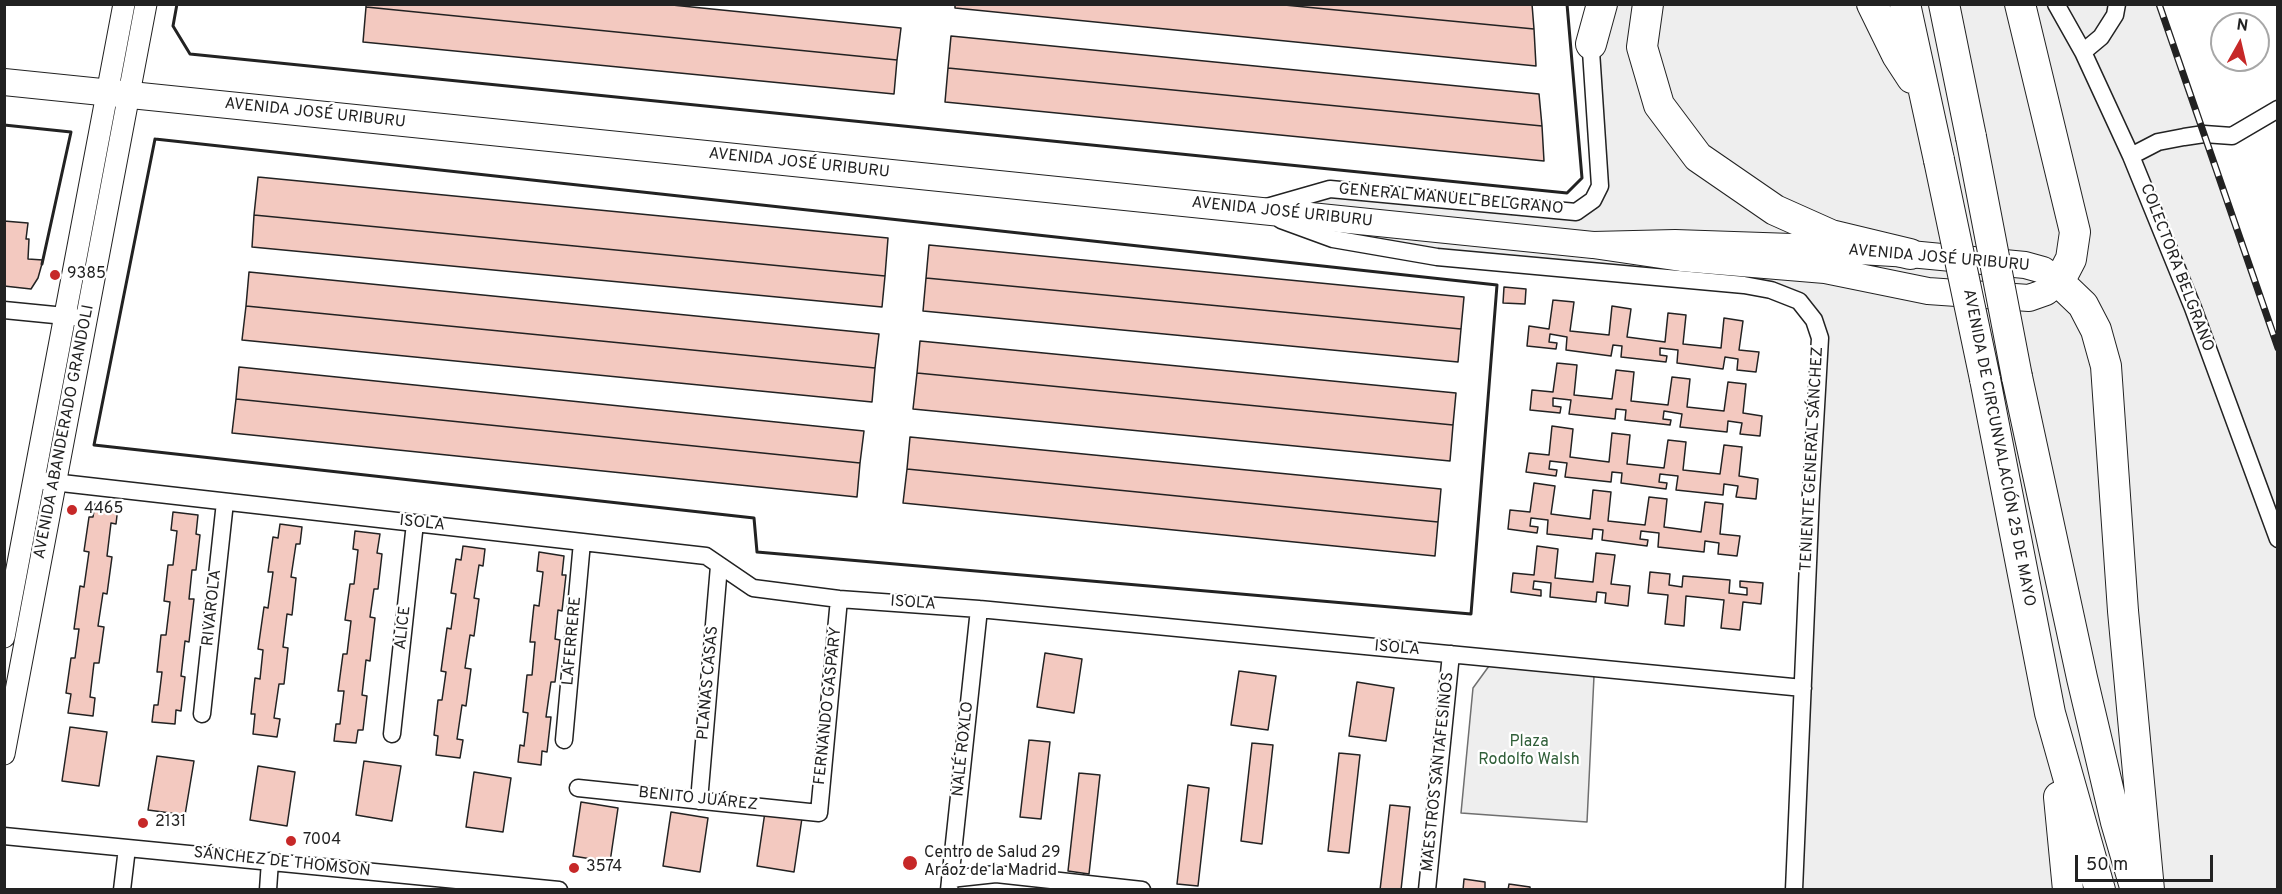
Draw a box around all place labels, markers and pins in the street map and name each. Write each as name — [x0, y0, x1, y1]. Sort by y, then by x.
place label: 9385 — [67, 265, 106, 285]
marker: 9385 — [48, 268, 62, 282]
place label: 4465 — [84, 500, 123, 520]
marker: 4465 — [65, 503, 79, 517]
place label: 2131 — [155, 813, 186, 833]
marker: 2131 — [136, 816, 150, 830]
place label: 7004 — [303, 831, 341, 851]
marker: 7004 — [284, 834, 298, 848]
place label: Centro de Salud 29 Aráoz de la Madrid — [924, 844, 1060, 882]
marker: Centro de Salud 29 Aráoz de la Madrid — [901, 854, 919, 872]
place label: 3574 — [586, 858, 622, 878]
marker: 3574 — [567, 861, 581, 875]

